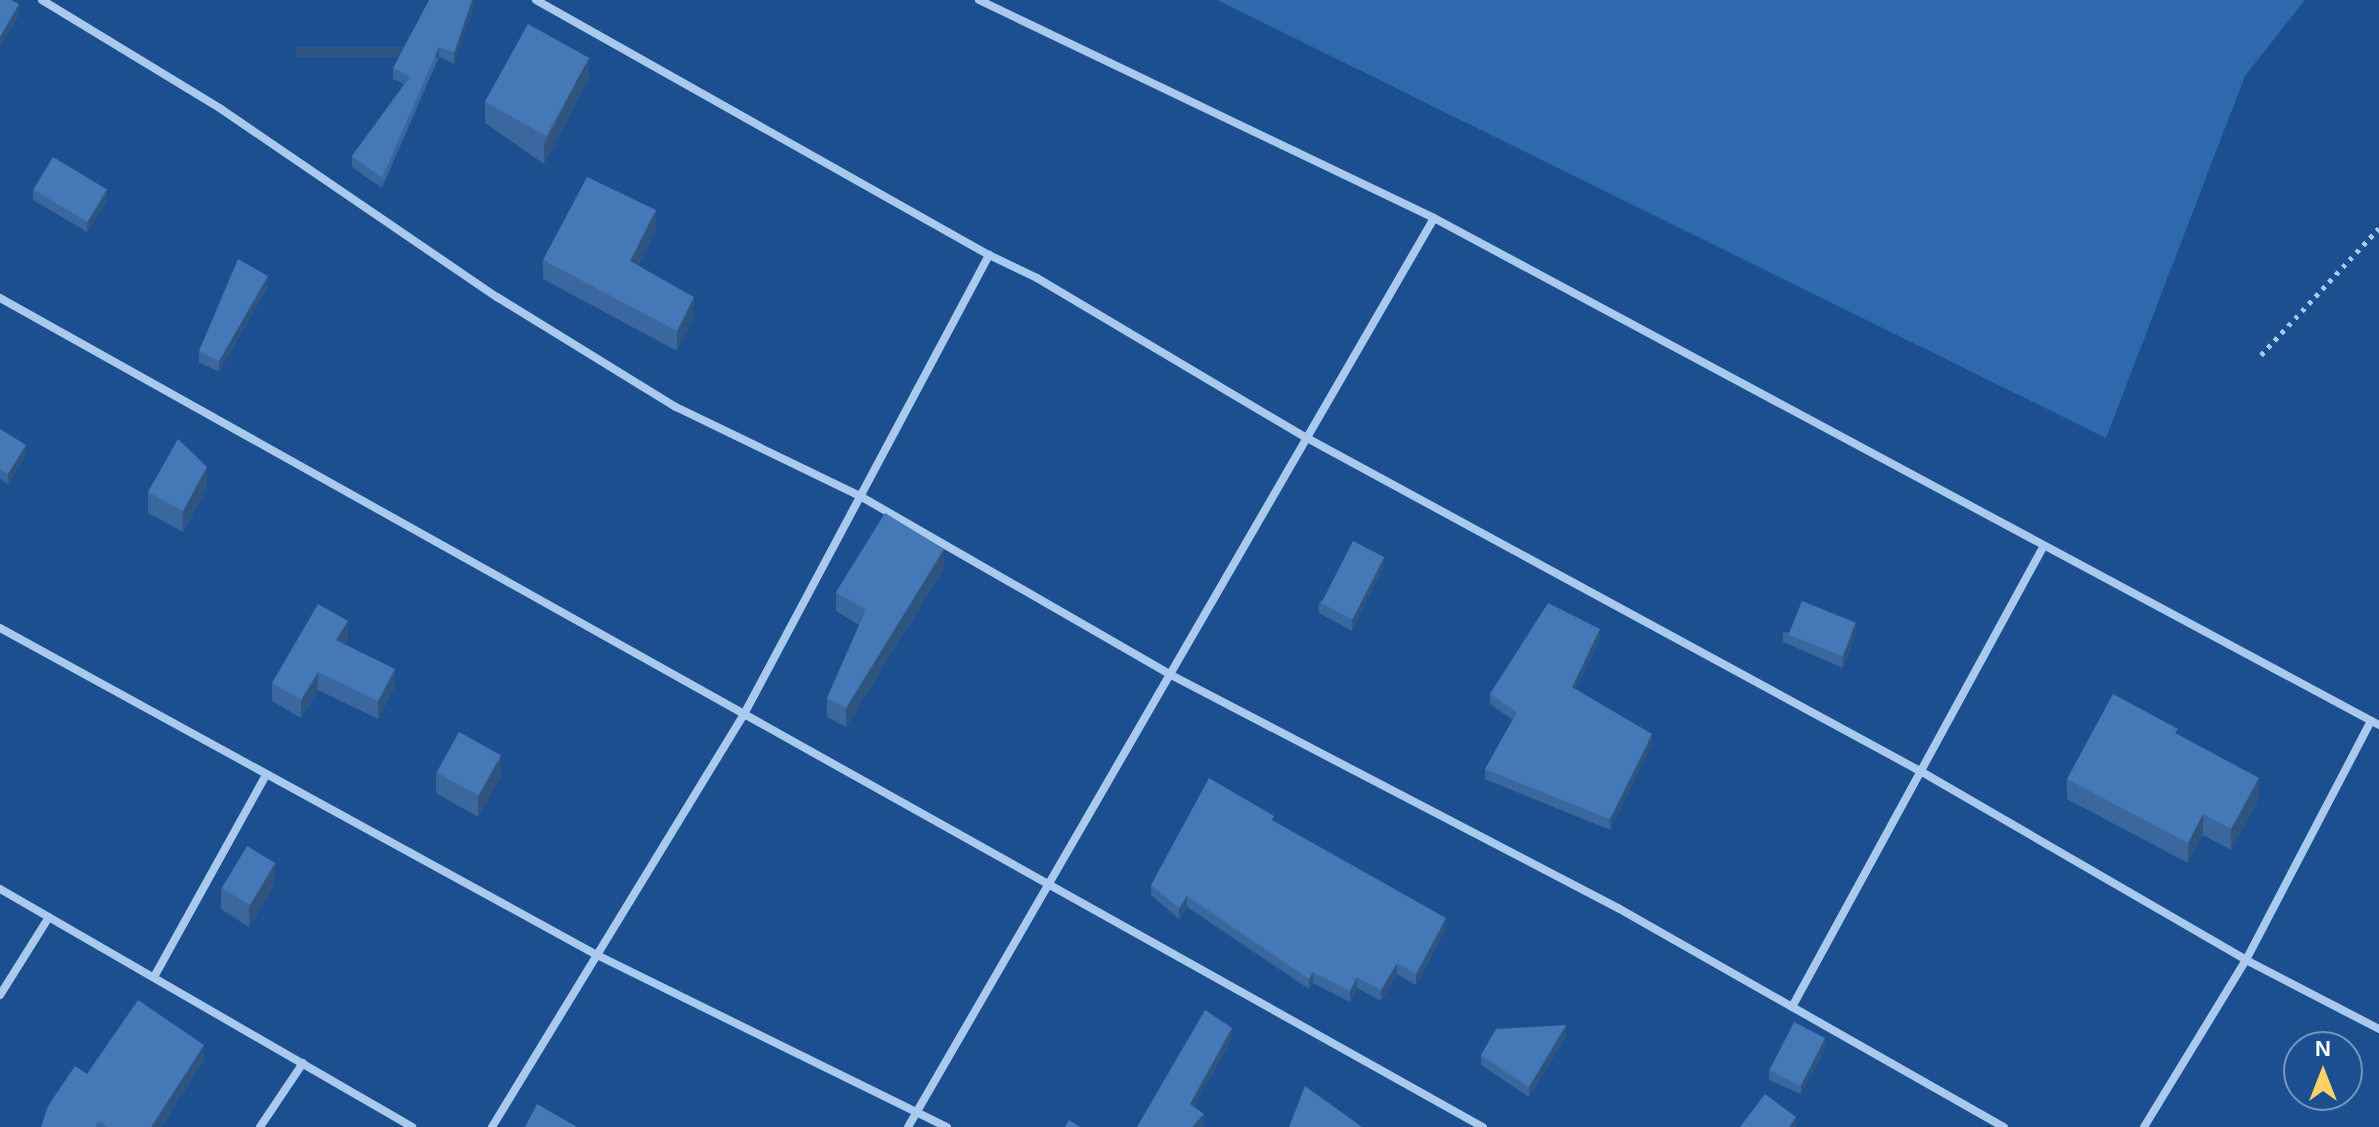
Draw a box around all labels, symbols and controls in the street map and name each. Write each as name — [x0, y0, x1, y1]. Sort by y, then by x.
north arrow — [2283, 1031, 2363, 1111]
text: N — [2315, 1036, 2331, 1061]

